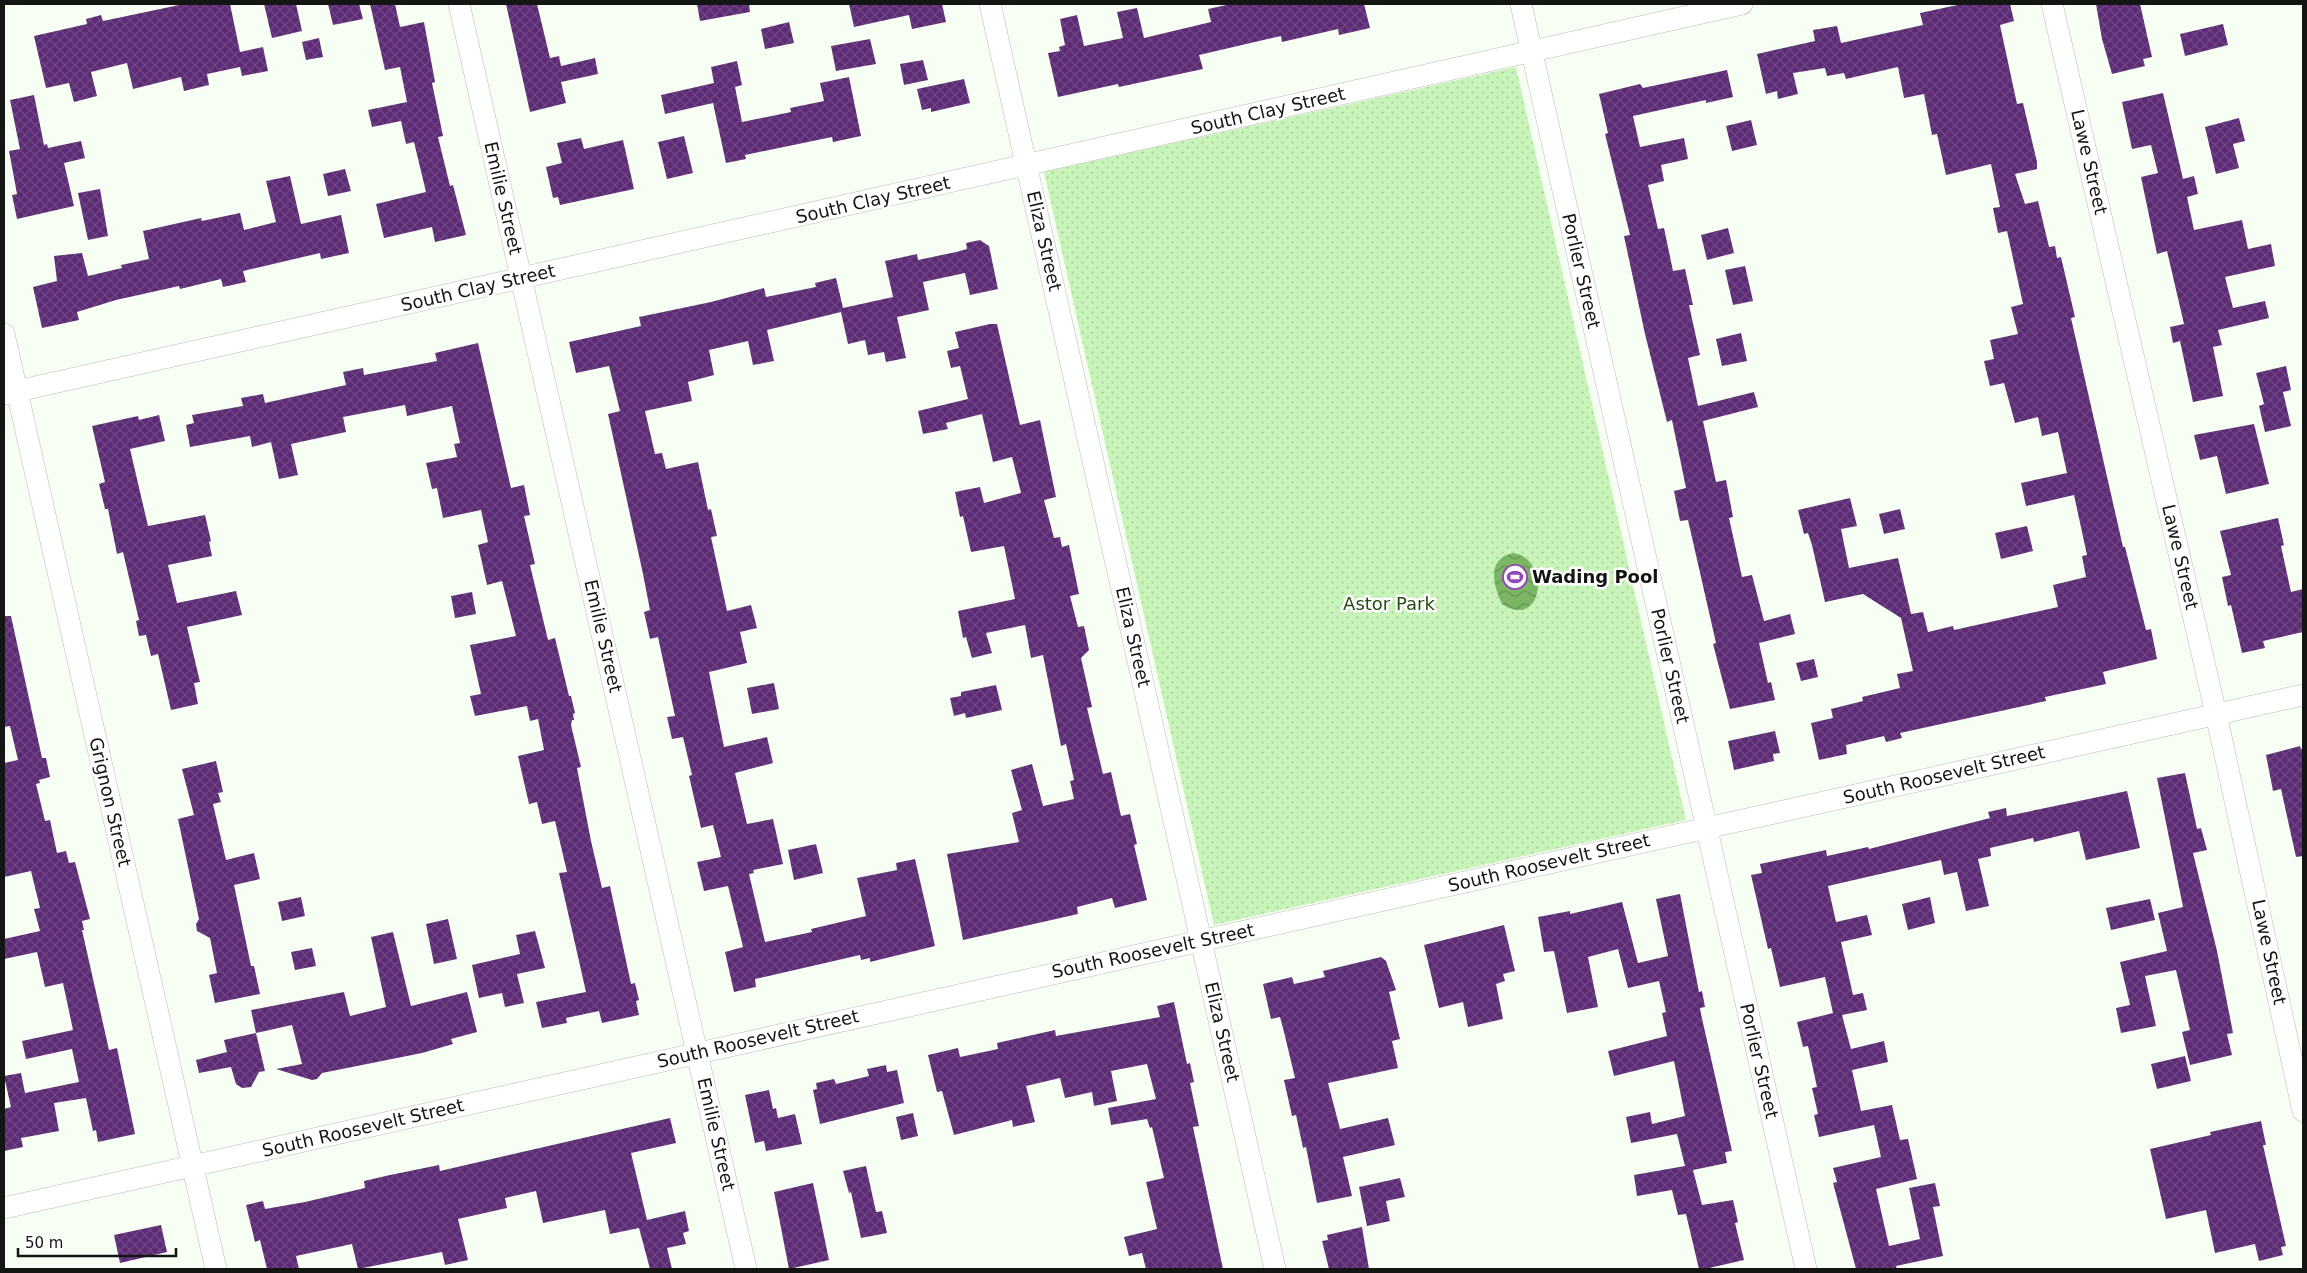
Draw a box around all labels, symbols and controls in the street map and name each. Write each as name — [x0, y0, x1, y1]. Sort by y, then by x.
street label: South Clay Street — [1189, 83, 1347, 138]
street label: Lawe Street — [2067, 107, 2112, 217]
street label: Emilie Street — [480, 139, 527, 256]
street label: South Clay Street — [794, 172, 952, 227]
street label: Eliza Street — [1023, 189, 1066, 293]
street label: Porlier Street — [1558, 211, 1605, 331]
street label: South Clay Street — [399, 260, 557, 315]
street label: Lawe Street — [2158, 502, 2203, 612]
sports icon: Wading Pool — [1502, 564, 1528, 590]
place label: Wading Pool — [1532, 566, 1658, 587]
street label: Emilie Street — [580, 577, 627, 694]
street label: Eliza Street — [1112, 585, 1155, 689]
park label: Astor Park — [1343, 593, 1435, 614]
street label: Porlier Street — [1647, 606, 1694, 726]
street label: Grignon Street — [85, 735, 136, 869]
street label: South Roosevelt Street — [1841, 741, 2047, 808]
street label: South Roosevelt Street — [1446, 829, 1652, 896]
street label: Lawe Street — [2248, 897, 2291, 1007]
street label: South Roosevelt Street — [1050, 919, 1256, 982]
street label: Eliza Street — [1201, 980, 1244, 1084]
street label: Porlier Street — [1736, 1001, 1783, 1121]
street label: South Roosevelt Street — [655, 1005, 861, 1072]
street label: Emilie Street — [693, 1075, 740, 1192]
street label: South Roosevelt Street — [260, 1094, 466, 1161]
scale bar — [18, 1226, 175, 1258]
text: 50 m — [25, 1234, 63, 1252]

